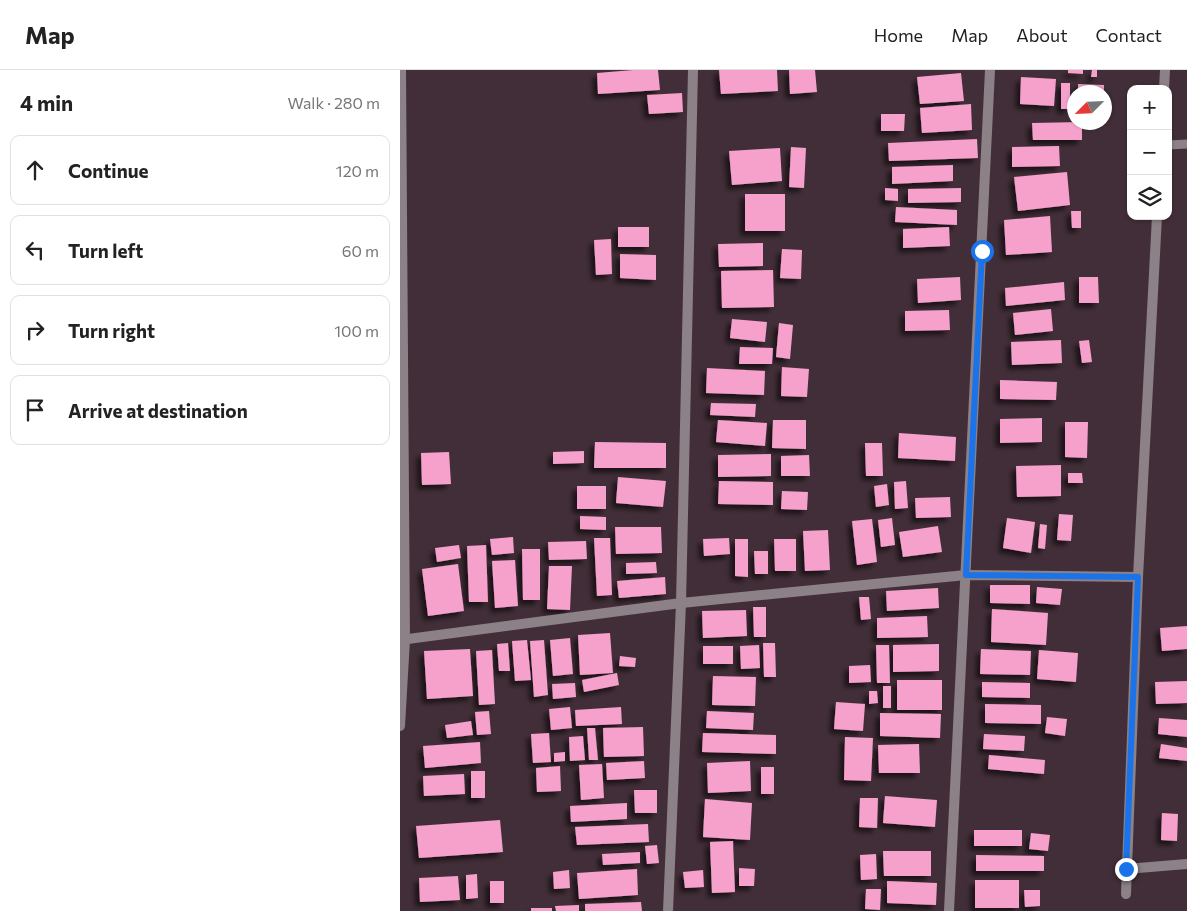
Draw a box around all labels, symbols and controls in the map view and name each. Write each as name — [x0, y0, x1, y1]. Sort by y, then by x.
text: Map — [25, 20, 75, 49]
text: Home — [874, 24, 923, 46]
text: Map — [951, 24, 988, 46]
text: About — [1016, 24, 1068, 46]
text: Contact — [1096, 24, 1162, 46]
north arrow — [1067, 85, 1112, 130]
map controls — [1127, 85, 1172, 220]
button: + — [1127, 85, 1172, 130]
text: 4 min — [20, 90, 73, 115]
text: Walk · 280 m — [288, 93, 380, 112]
button: − — [1127, 130, 1172, 175]
icon: ahead — [21, 156, 49, 184]
text: Continue — [68, 159, 148, 182]
text: 120 m — [336, 161, 379, 180]
button: layers — [1127, 175, 1172, 220]
icon: left — [21, 236, 49, 264]
text: Turn left — [68, 239, 143, 262]
route start — [971, 240, 994, 263]
text: 60 m — [342, 241, 379, 260]
icon: right — [21, 316, 49, 344]
text: Turn right — [68, 319, 155, 342]
text: 100 m — [334, 321, 379, 340]
icon: arrive — [21, 396, 49, 424]
text: Arrive at destination — [68, 399, 248, 422]
route end — [1115, 858, 1138, 881]

